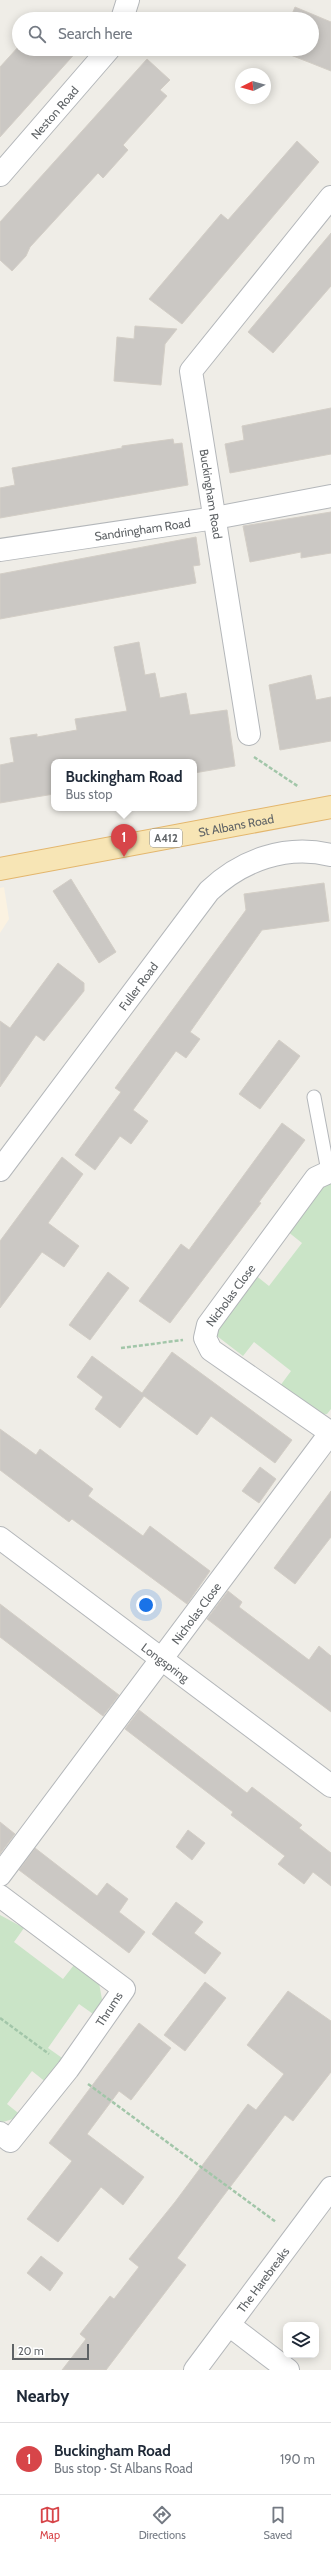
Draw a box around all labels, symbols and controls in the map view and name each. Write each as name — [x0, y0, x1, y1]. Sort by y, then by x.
search box — [12, 12, 319, 56]
icon: search — [26, 23, 48, 45]
text: Search here — [58, 25, 133, 43]
north arrow — [235, 68, 271, 104]
street label: Neston Road — [27, 83, 81, 142]
street label: Buckingham Road — [196, 448, 226, 540]
street label: Sandringham Road — [93, 514, 191, 543]
popup — [51, 759, 197, 811]
text: Buckingham Road — [66, 768, 182, 786]
text: Bus stop — [66, 786, 112, 802]
street label: St Albans Road — [197, 810, 275, 839]
pin: 1 — [111, 824, 137, 857]
road number: A412 — [150, 829, 182, 847]
street label: Fuller Road — [115, 959, 161, 1013]
street label: Nicholas Close — [202, 1261, 258, 1329]
street label: Nicholas Close — [168, 1579, 224, 1647]
your location — [136, 1595, 156, 1615]
street label: Longspring — [139, 1639, 193, 1685]
street label: Thrums — [92, 1989, 126, 2029]
street label: The Harebreaks — [233, 2244, 292, 2315]
map controls — [283, 2322, 319, 2358]
button: layers — [283, 2322, 319, 2358]
scale bar — [12, 2342, 89, 2361]
text: 20 m — [18, 2344, 44, 2358]
text: Nearby — [16, 2386, 69, 2406]
text: Buckingham Road — [54, 2442, 171, 2460]
text: 1 — [27, 2451, 31, 2467]
text: 190 m — [280, 2451, 315, 2467]
text: Bus stop · St Albans Road — [54, 2460, 193, 2476]
tab: Map — [39, 2504, 61, 2542]
tab: Directions — [139, 2504, 186, 2542]
tab: Saved — [264, 2504, 292, 2542]

